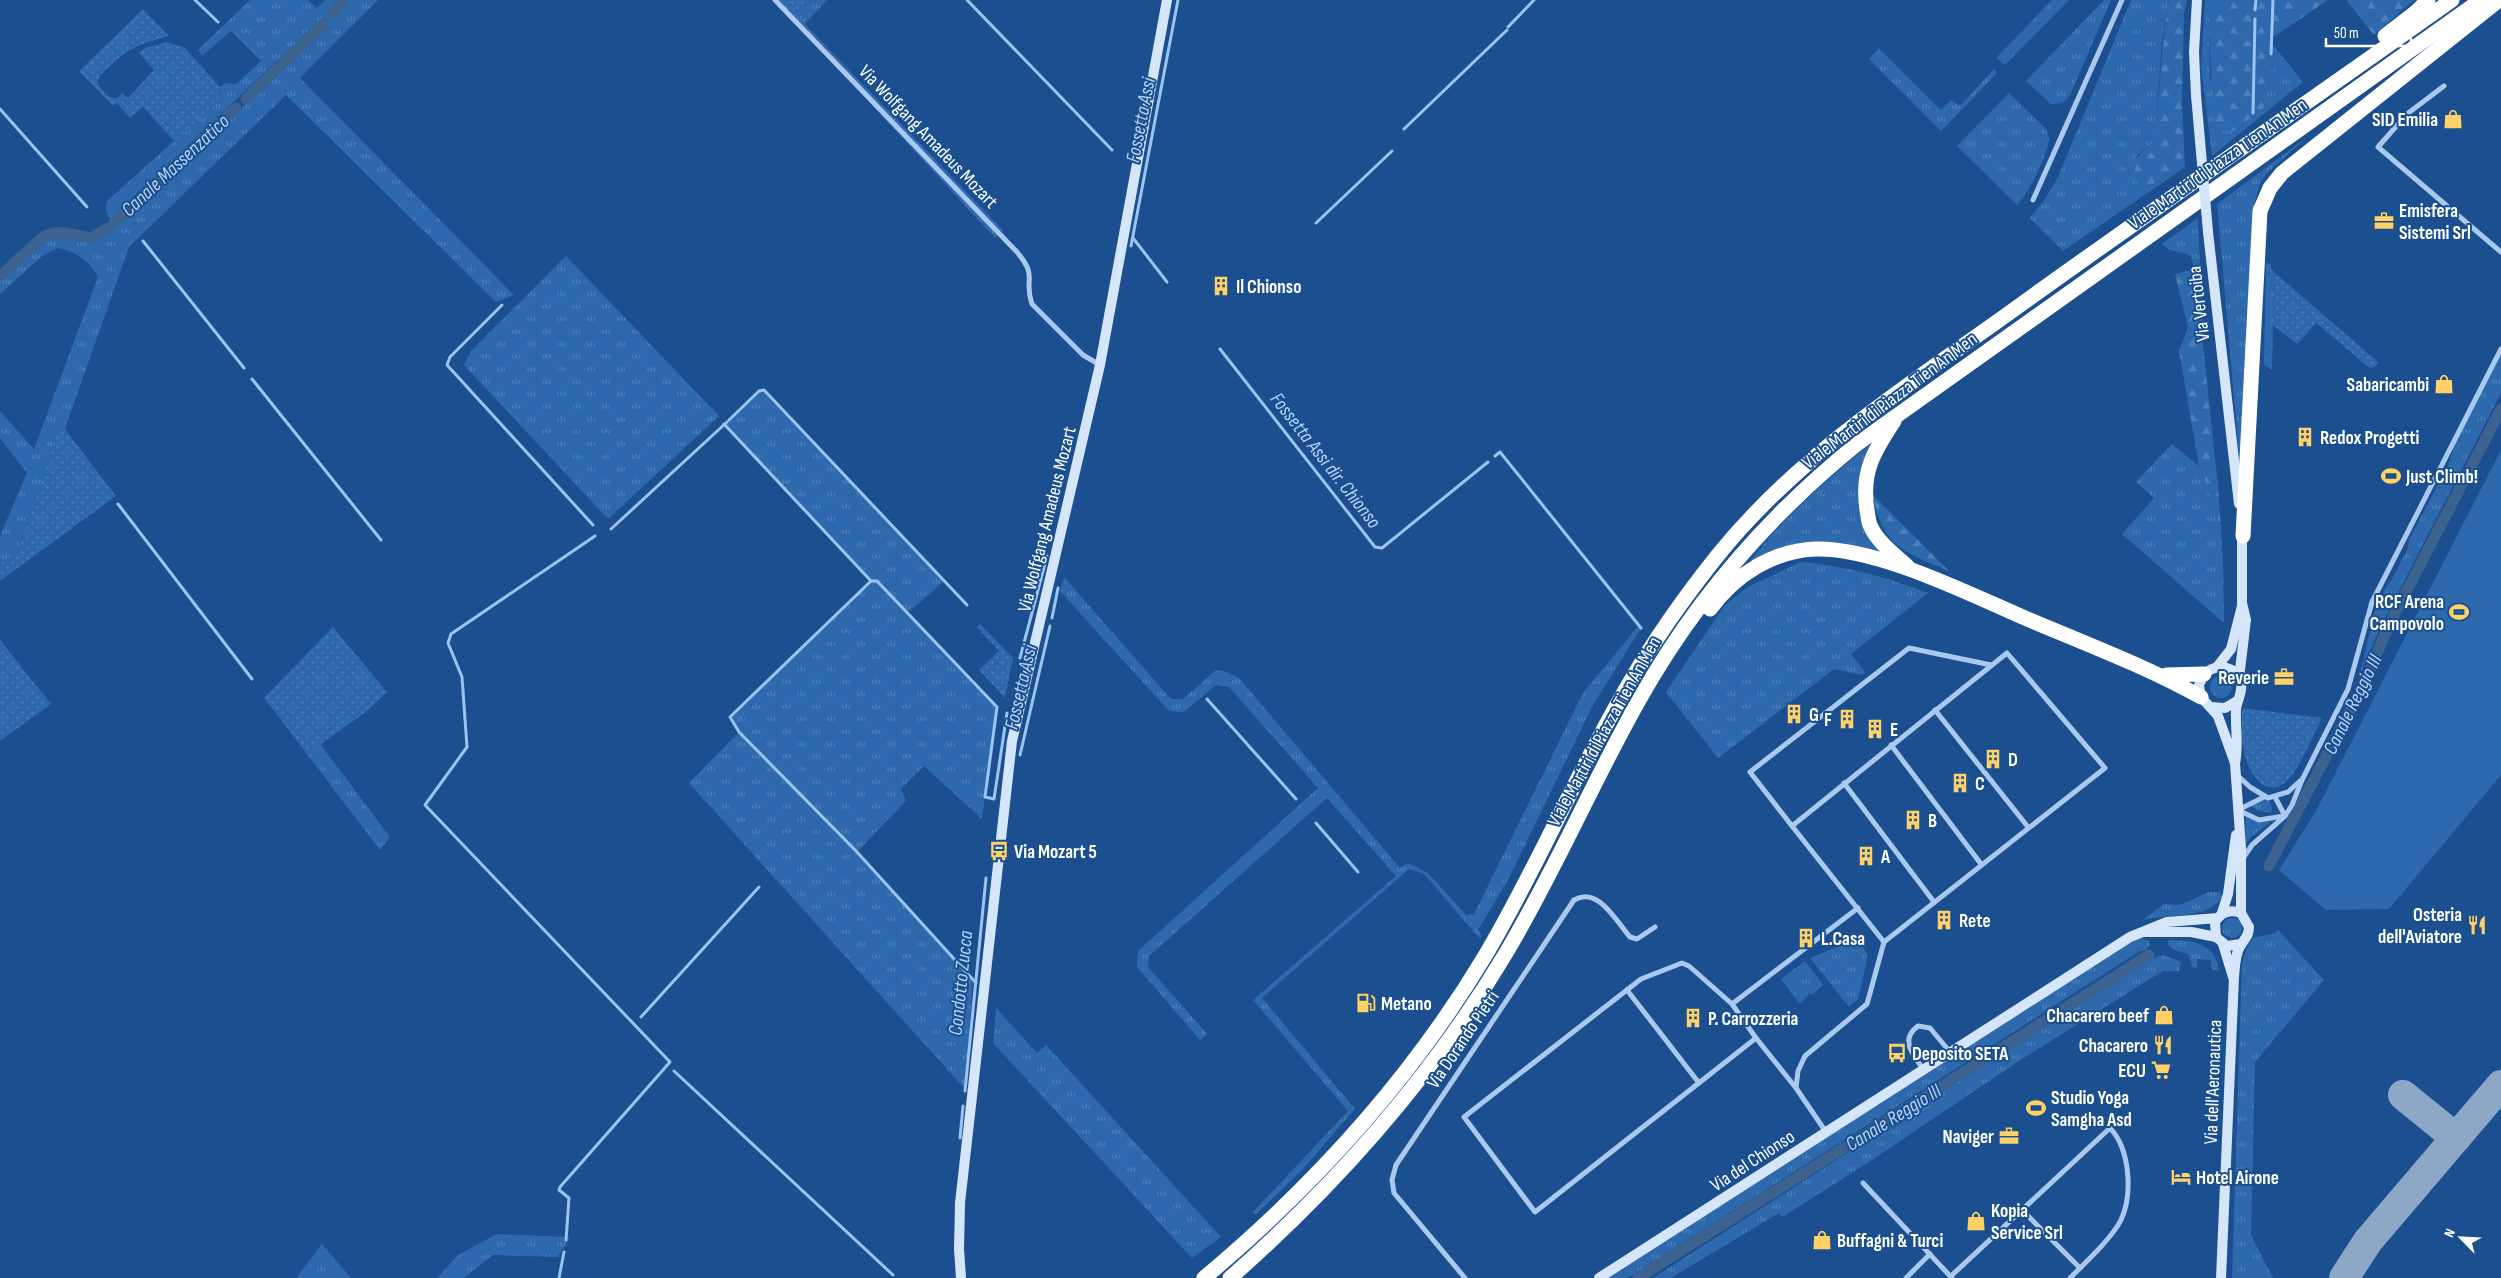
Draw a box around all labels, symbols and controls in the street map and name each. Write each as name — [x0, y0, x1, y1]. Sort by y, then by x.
scale bar — [2326, 15, 2411, 47]
text: 50 m — [2334, 24, 2359, 43]
street label: Via Wolfgang Amadeus Mozart — [853, 61, 1002, 214]
water label: Fossetta Assi — [1121, 74, 1161, 165]
street label: Viale Martiri di Piazza Tien An Men — [2124, 94, 2312, 235]
shop icon: SID Emilia — [2442, 108, 2464, 130]
place label: SID Emilia — [2372, 109, 2438, 132]
water label: Canale Massenzatico — [117, 110, 235, 222]
place label: Emisfera Sistemi Srl — [2399, 200, 2471, 245]
office icon: Emisfera Sistemi Srl — [2373, 210, 2395, 232]
street label: Via Vertoiba — [2183, 265, 2216, 343]
building icon: Il Chionso — [1210, 275, 1232, 297]
place label: Il Chionso — [1236, 276, 1301, 299]
street label: Viale Martiri di Piazza Tien An Men — [1798, 328, 1982, 475]
shop icon: Sabaricambi — [2433, 373, 2455, 395]
place label: Sabaricambi — [2347, 374, 2429, 397]
water label: Fossetta Assi dir. Chionso — [1265, 388, 1386, 533]
street label: Via Wolfgang Amadeus Mozart — [1013, 424, 1082, 615]
building icon: Redox Progetti — [2294, 426, 2316, 448]
place label: Redox Progetti — [2320, 427, 2419, 450]
sports icon: Just Climb! — [2380, 465, 2402, 487]
place label: Just Climb! — [2405, 466, 2478, 489]
place label: RCF Arena Campovolo — [2369, 591, 2444, 636]
sports icon: RCF Arena Campovolo — [2448, 601, 2470, 623]
street label: Viale Martiri di Piazza Tien An Men — [1543, 633, 1666, 831]
water label: Fossetta Assi — [1000, 641, 1043, 732]
water label: Canale Reggio III — [2318, 650, 2388, 758]
office icon: Reverie — [2273, 666, 2295, 688]
place label: Reverie — [2218, 667, 2269, 690]
building icon: G — [1783, 703, 1805, 725]
place label: G — [1809, 704, 1819, 727]
building icon: F — [1836, 708, 1858, 730]
place label: F — [1824, 709, 1832, 732]
building icon: E — [1864, 718, 1886, 740]
place label: E — [1890, 719, 1898, 742]
building icon: D — [1982, 748, 2004, 770]
place label: D — [2008, 749, 2018, 772]
building icon: C — [1949, 772, 1971, 794]
place label: C — [1975, 773, 1985, 796]
building icon: B — [1902, 809, 1924, 831]
place label: B — [1928, 810, 1937, 833]
bus stop icon: Via Mozart 5 — [988, 840, 1010, 862]
place label: Via Mozart 5 — [1014, 841, 1097, 864]
building icon: A — [1855, 845, 1877, 867]
place label: A — [1880, 846, 1891, 869]
place label: Osteria dell'Aviatore — [2378, 904, 2462, 949]
building icon: Rete — [1933, 909, 1955, 931]
place label: Rete — [1959, 910, 1991, 933]
restaurant icon: Osteria dell'Aviatore — [2466, 914, 2488, 936]
building icon: L.Casa — [1795, 927, 1817, 949]
place label: L.Casa — [1821, 928, 1865, 951]
water label: Condotto Zucca — [944, 930, 978, 1037]
street label: Via Dorando Pietri — [1422, 987, 1504, 1093]
fuel station icon: Metano — [1355, 992, 1377, 1014]
place label: Metano — [1381, 993, 1432, 1016]
shop icon: Chacarero beef — [2153, 1004, 2175, 1026]
place label: Chacarero beef — [2046, 1005, 2150, 1028]
building icon: P. Carrozzeria — [1682, 1007, 1704, 1029]
place label: P. Carrozzeria — [1708, 1008, 1798, 1031]
street label: Via dell'Aeronautica — [2200, 1019, 2227, 1145]
restaurant icon: Chacarero — [2152, 1034, 2174, 1056]
place label: Chacarero — [2079, 1035, 2148, 1058]
bus stop icon: Deposito SETA — [1886, 1042, 1908, 1064]
place label: Deposito SETA — [1912, 1043, 2009, 1066]
supermarket icon: ECU — [2150, 1059, 2172, 1081]
place label: ECU — [2118, 1060, 2146, 1083]
water label: Canale Reggio III — [1841, 1078, 1947, 1157]
place label: Studio Yoga Samgha Asd — [2051, 1087, 2132, 1132]
sports icon: Studio Yoga Samgha Asd — [2025, 1097, 2047, 1119]
street label: Via del Chionso — [1706, 1125, 1799, 1197]
office icon: Naviger — [1998, 1125, 2020, 1147]
place label: Naviger — [1943, 1126, 1994, 1149]
hotel icon: Hotel Airone — [2170, 1166, 2192, 1188]
place label: Hotel Airone — [2196, 1167, 2279, 1190]
place label: Kopia Service Srl — [1991, 1200, 2063, 1245]
shop icon: Kopia Service Srl — [1965, 1210, 1987, 1232]
north arrow — [2436, 1213, 2486, 1263]
text: N — [2440, 1226, 2459, 1240]
shop icon: Buffagni & Turci — [1811, 1229, 1833, 1251]
place label: Buffagni & Turci — [1837, 1230, 1943, 1253]

